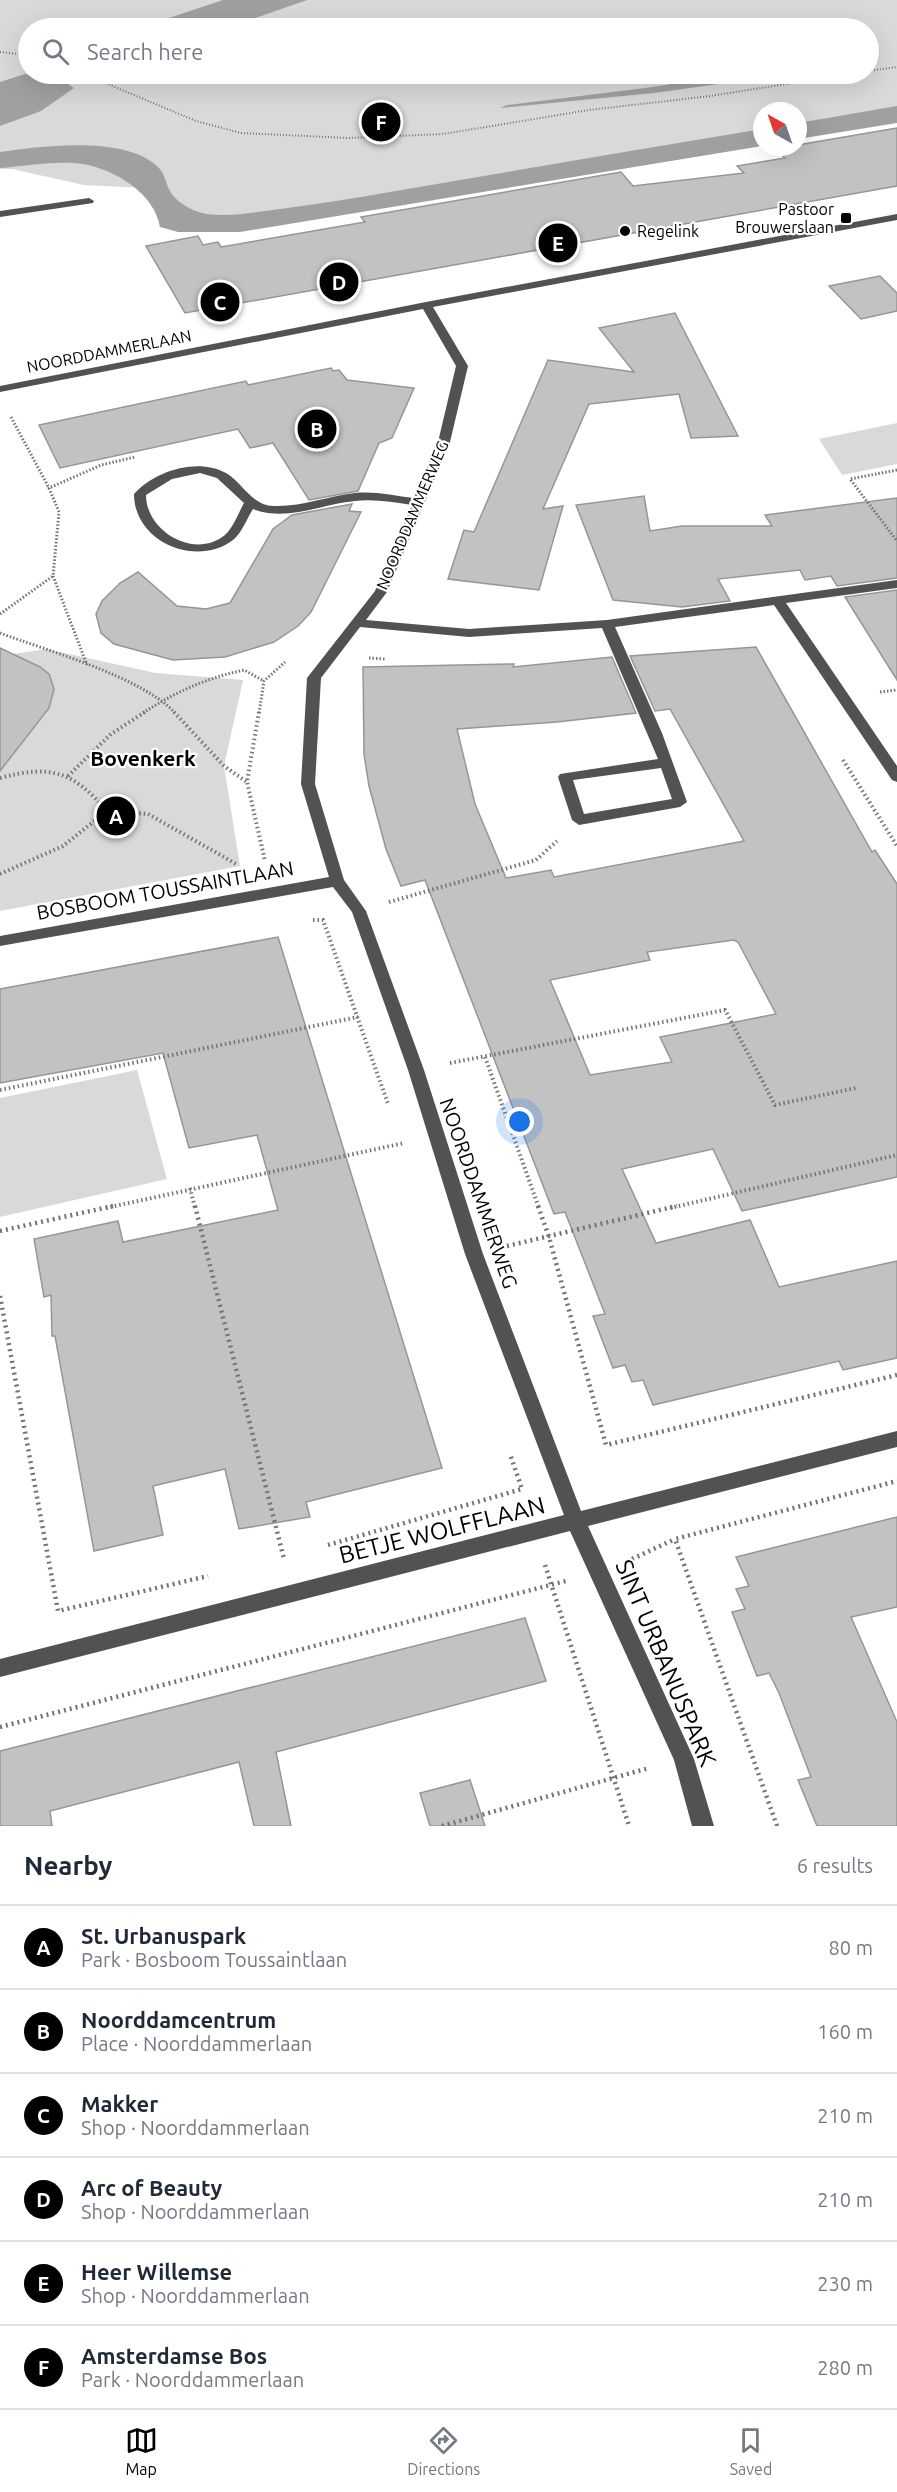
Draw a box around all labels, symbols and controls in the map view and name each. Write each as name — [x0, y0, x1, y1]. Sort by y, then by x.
search box — [18, 18, 879, 84]
icon: search — [39, 35, 72, 68]
text: Search here — [87, 39, 203, 64]
pin: F — [362, 100, 400, 144]
north arrow — [753, 102, 807, 156]
place label: Pastoor Brouwerslaan — [735, 200, 834, 236]
marker: Pastoor Brouwerslaan — [839, 211, 853, 225]
pin: E — [538, 220, 578, 266]
place label: Regelink — [637, 222, 699, 240]
marker: Regelink — [618, 224, 632, 238]
pin: D — [320, 260, 358, 304]
pin: C — [200, 280, 240, 324]
street label: NOORDDAMMERLAAN — [25, 326, 193, 376]
pin: B — [298, 406, 336, 452]
street label: NOORDDAMMERWEG — [372, 438, 452, 592]
district label: Bovenkerk — [90, 746, 196, 770]
pin: A — [96, 794, 136, 838]
street label: BOSBOOM TOUSSAINTLAAN — [35, 856, 295, 924]
street label: NOORDDAMMERWEG — [436, 1095, 522, 1291]
your location — [505, 1107, 534, 1136]
street label: BETJE WOLFFLAAN — [336, 1491, 548, 1569]
street label: SINT URBANUSPARK — [610, 1556, 722, 1771]
text: Nearby — [24, 1851, 112, 1880]
text: 6 results — [797, 1854, 873, 1877]
text: St. Urbanuspark — [81, 1923, 246, 1948]
text: A — [36, 1936, 51, 1959]
text: 80 m — [829, 1936, 873, 1959]
text: Park · Bosboom Toussaintlaan — [81, 1948, 347, 1971]
text: Noorddamcentrum — [81, 2007, 276, 2032]
text: B — [37, 2020, 50, 2043]
text: 160 m — [817, 2020, 873, 2043]
text: Place · Noorddammerlaan — [81, 2032, 312, 2055]
text: Makker — [81, 2091, 158, 2116]
text: C — [37, 2104, 50, 2127]
text: 210 m — [817, 2104, 873, 2127]
text: Shop · Noorddammerlaan — [81, 2116, 310, 2139]
text: Arc of Beauty — [81, 2175, 222, 2200]
text: D — [36, 2188, 51, 2211]
text: 210 m — [817, 2188, 873, 2211]
text: Shop · Noorddammerlaan — [81, 2200, 310, 2223]
text: Heer Willemse — [81, 2259, 232, 2284]
text: E — [38, 2272, 49, 2295]
text: 230 m — [817, 2272, 873, 2295]
text: Shop · Noorddammerlaan — [81, 2284, 310, 2307]
text: Amsterdamse Bos — [81, 2343, 267, 2368]
text: F — [38, 2356, 49, 2379]
text: 280 m — [817, 2356, 873, 2379]
text: Park · Noorddammerlaan — [81, 2368, 304, 2391]
tab: Map — [125, 2424, 158, 2478]
tab: Directions — [407, 2424, 480, 2478]
tab: Saved — [730, 2424, 772, 2478]

